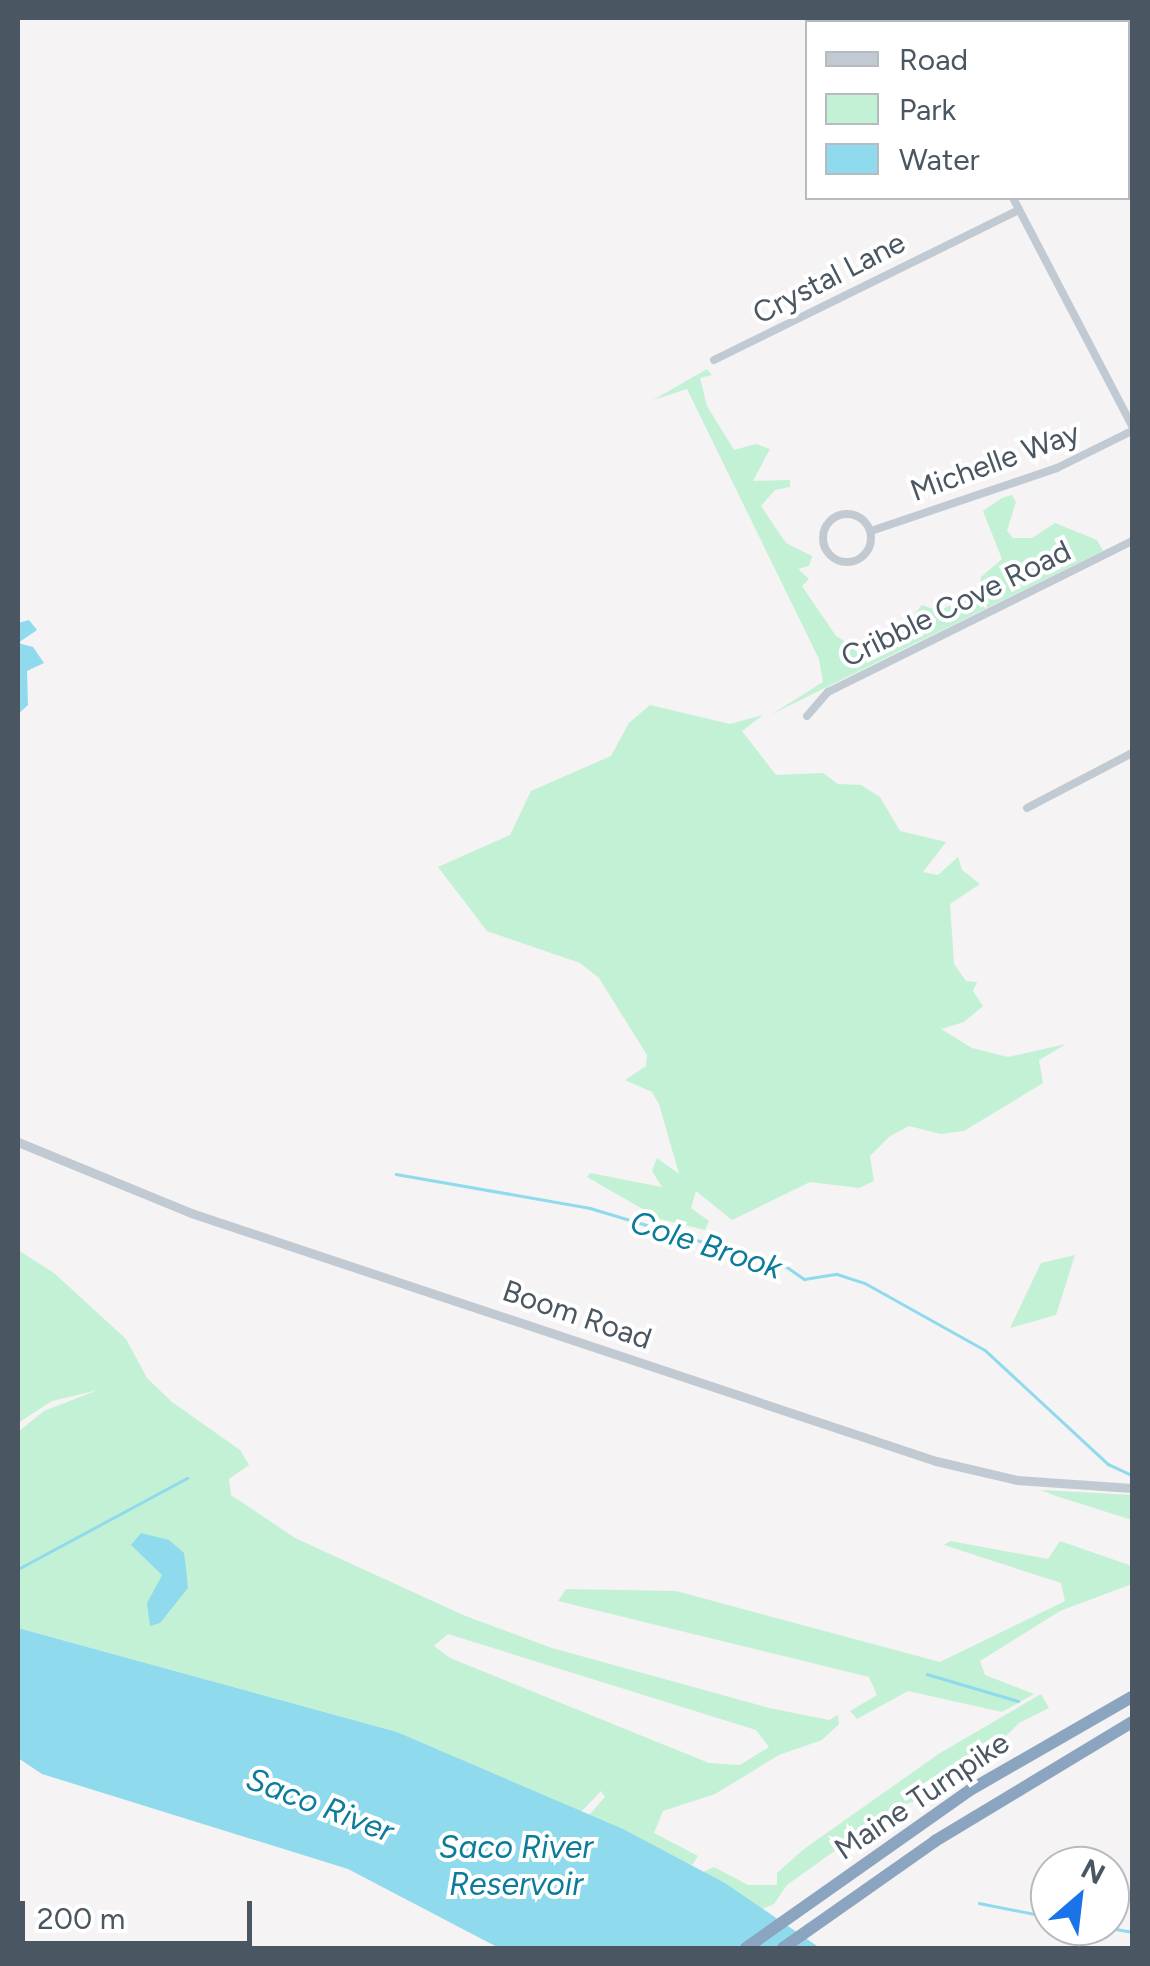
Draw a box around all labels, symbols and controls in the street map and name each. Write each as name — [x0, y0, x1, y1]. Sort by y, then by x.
legend — [805, 20, 1130, 200]
text: Road — [899, 41, 968, 78]
text: Park — [899, 91, 956, 128]
text: Water — [899, 141, 980, 178]
street label: Crystal Lane — [747, 224, 911, 332]
street label: Michelle Way — [906, 415, 1084, 509]
street label: Cribble Cove Road — [835, 533, 1077, 675]
water label: Cole Brook — [625, 1202, 787, 1288]
street label: Boom Road — [498, 1273, 656, 1357]
street label: Maine Turnpike — [828, 1725, 1016, 1867]
water label: Saco River — [241, 1759, 399, 1851]
water label: Saco River Reservoir — [439, 1829, 593, 1904]
north arrow — [1030, 1846, 1130, 1946]
text: N — [1076, 1851, 1111, 1891]
scale bar — [25, 1881, 258, 1943]
text: 200 m — [37, 1900, 125, 1937]

